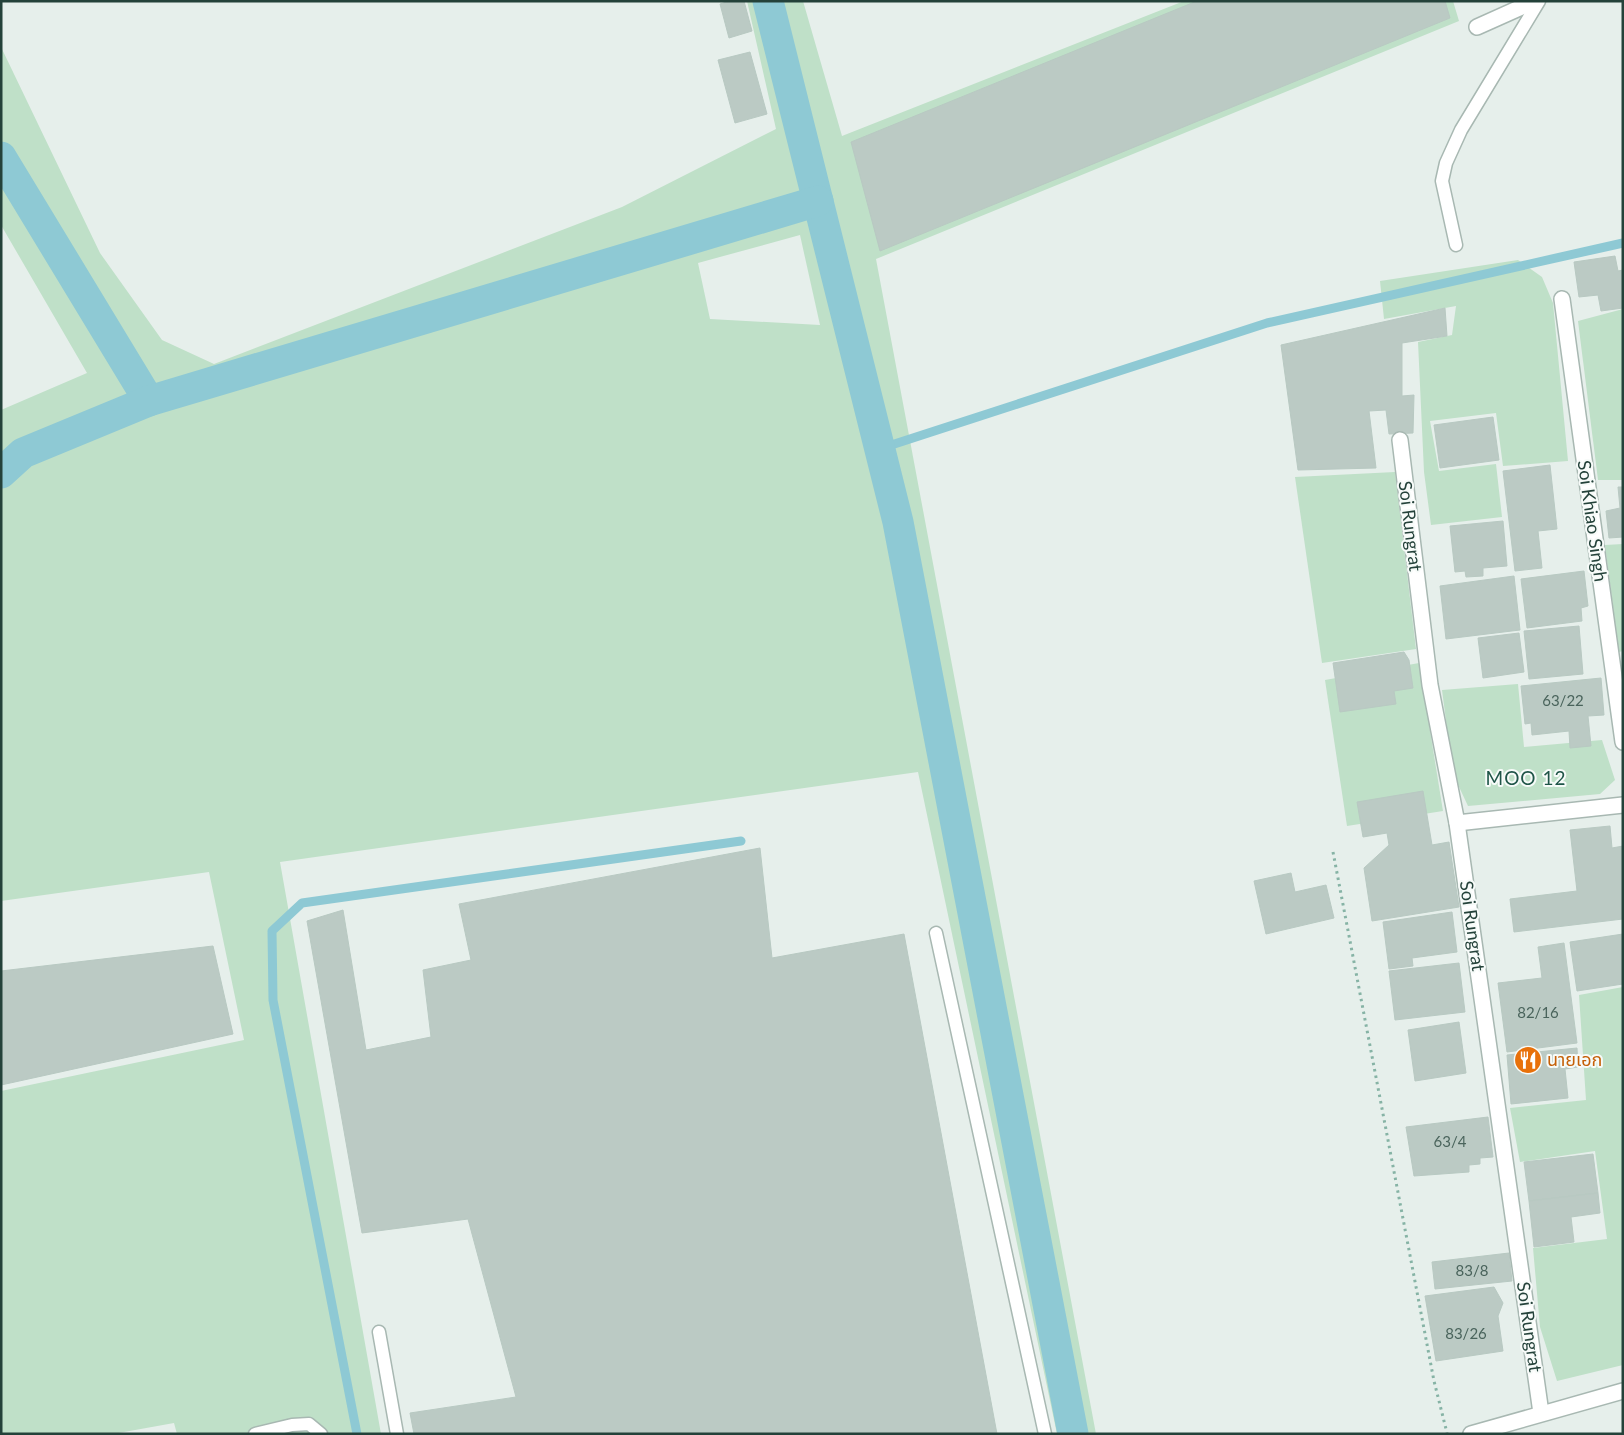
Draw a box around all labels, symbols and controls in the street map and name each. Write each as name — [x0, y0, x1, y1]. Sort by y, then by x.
street label: Soi Khiao Singh — [1574, 459, 1612, 583]
street label: Soi Rungrat — [1395, 479, 1428, 573]
house number: 63/22 — [1542, 691, 1584, 709]
district label: MOO 12 — [1486, 766, 1566, 789]
street label: Soi Rungrat — [1456, 879, 1490, 973]
house number: 82/16 — [1517, 1003, 1559, 1021]
restaurant icon: นายเอก — [1513, 1045, 1543, 1075]
place label: นายเอก — [1547, 1048, 1602, 1070]
house number: 63/4 — [1434, 1132, 1467, 1150]
house number: 83/8 — [1456, 1261, 1488, 1279]
street label: Soi Rungrat — [1513, 1280, 1547, 1374]
house number: 83/26 — [1445, 1324, 1487, 1342]

